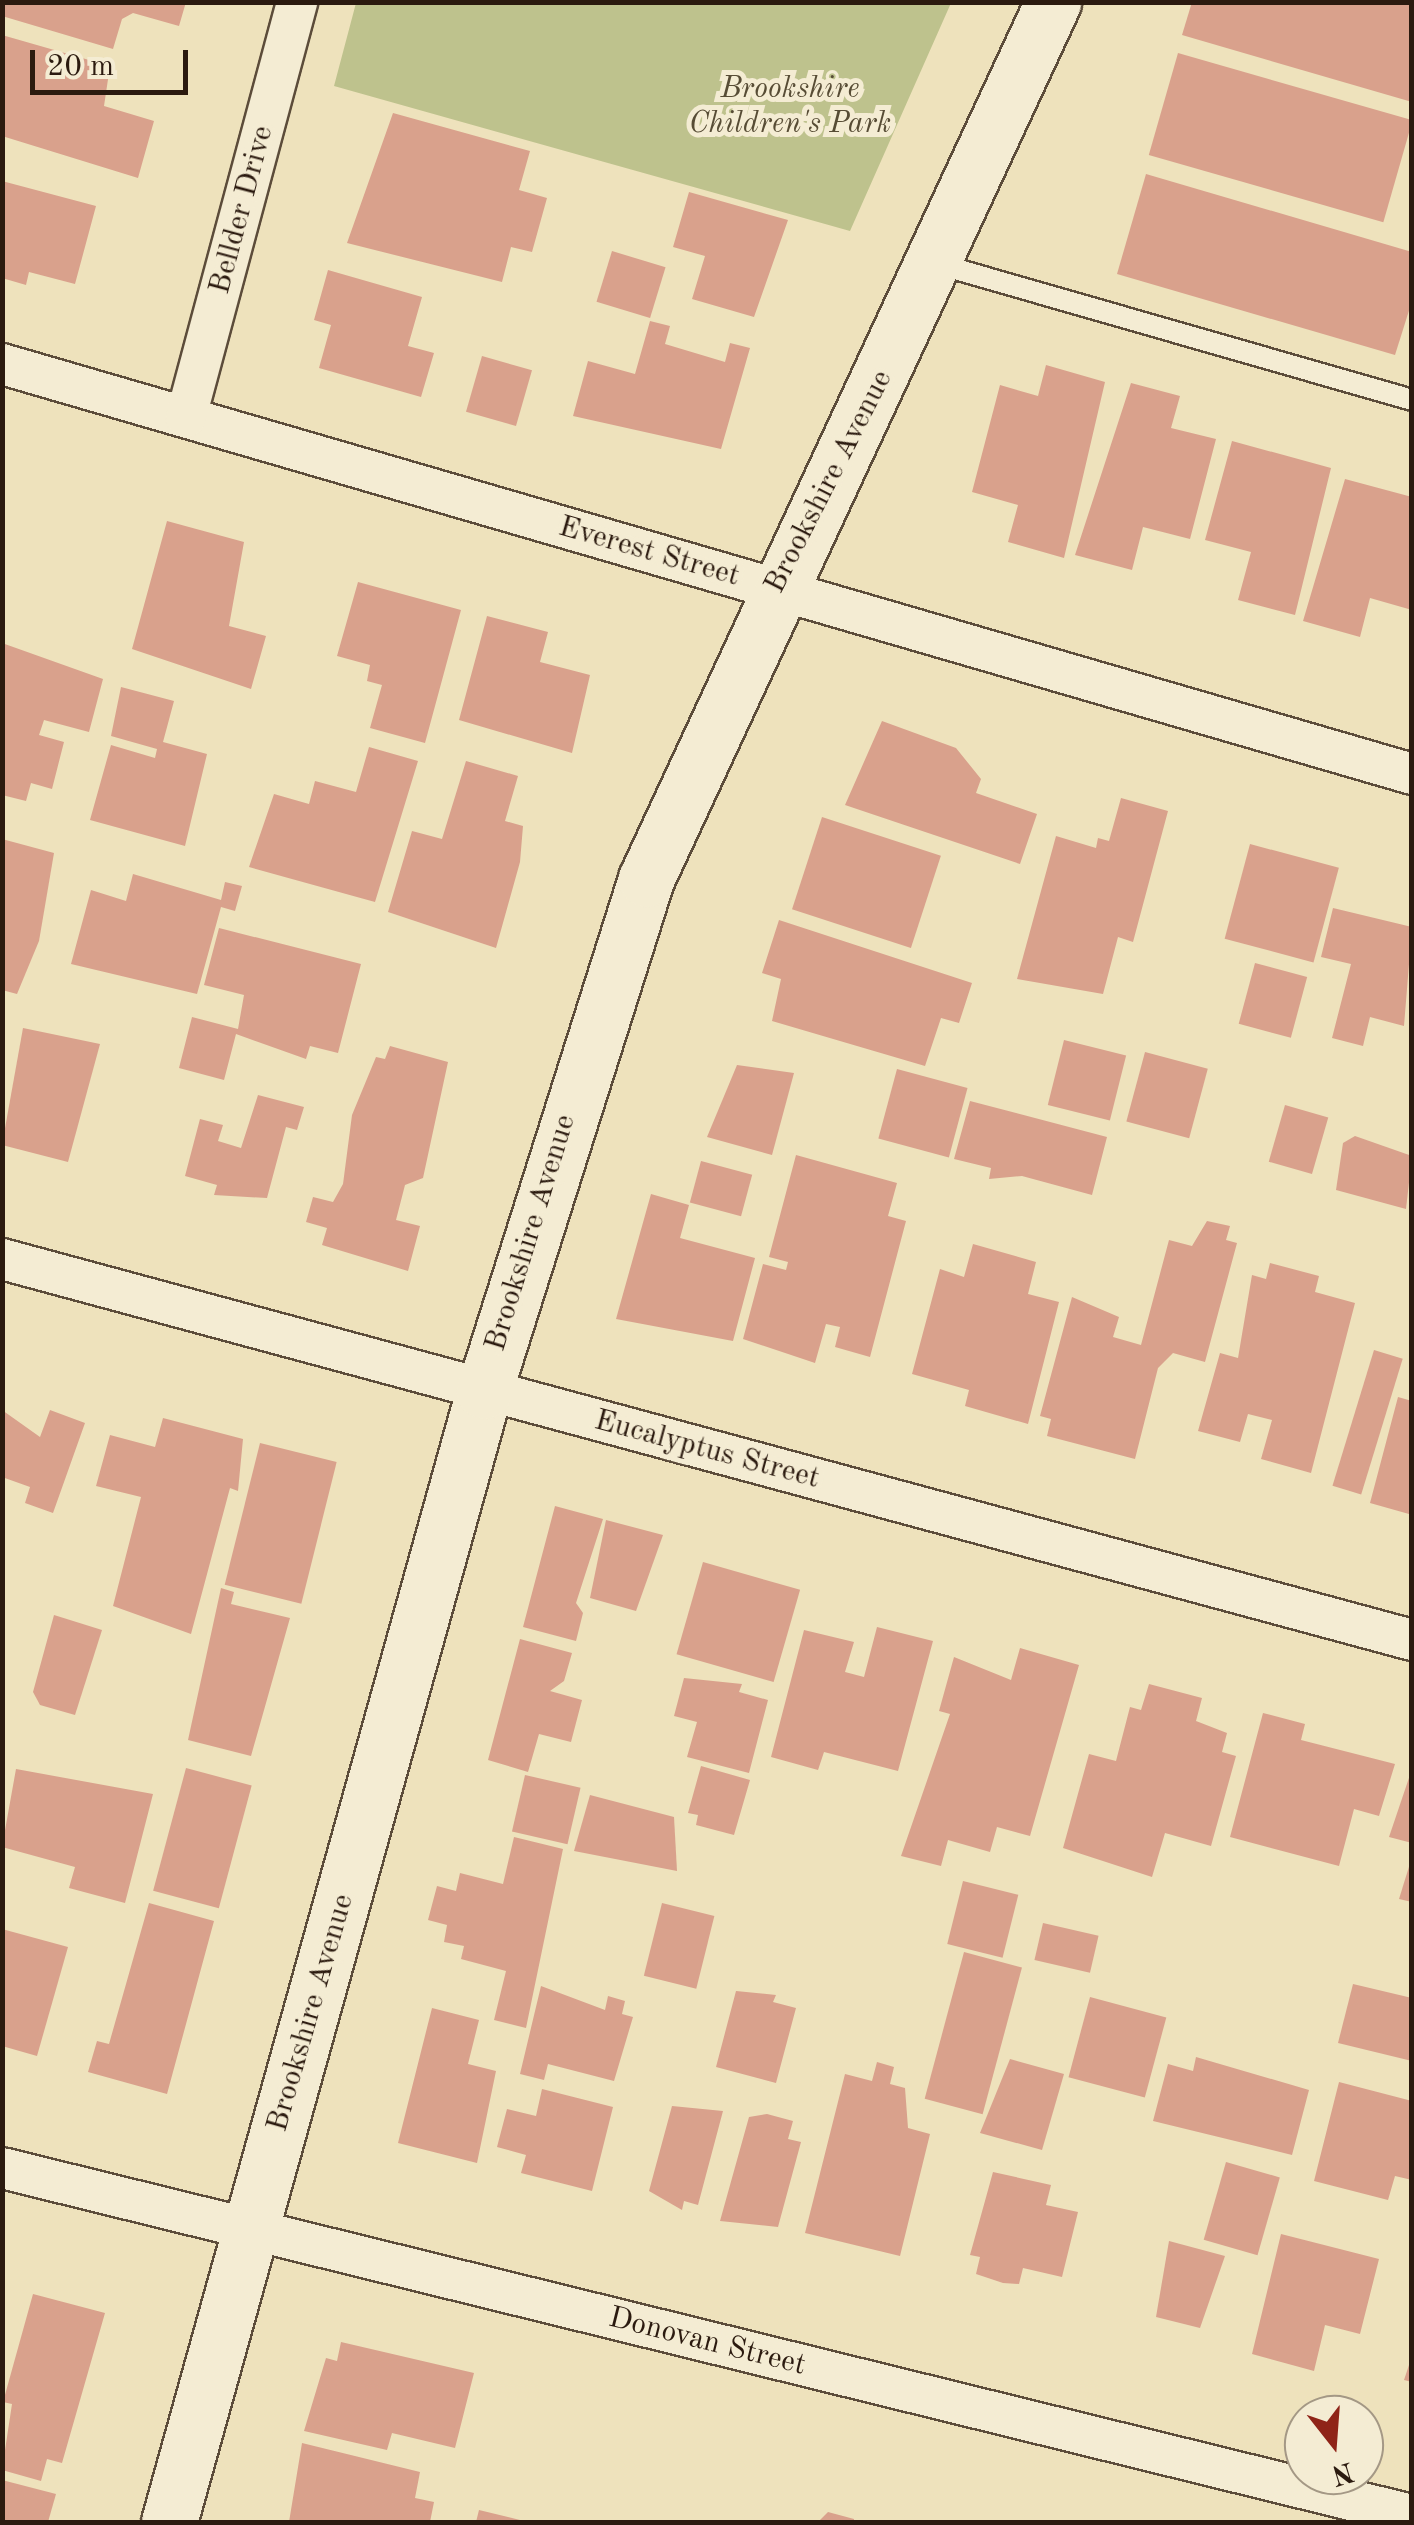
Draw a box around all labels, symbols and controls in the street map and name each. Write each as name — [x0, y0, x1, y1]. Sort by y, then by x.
scale bar — [35, 30, 192, 92]
text: 20 m — [47, 52, 114, 82]
park label: Brookshire Children's Park — [689, 71, 891, 142]
street label: Bellder Drive — [202, 122, 282, 298]
street label: Brookshire Avenue — [757, 364, 901, 600]
street label: Everest Street — [554, 509, 744, 595]
street label: Brookshire Avenue — [478, 1110, 584, 1356]
street label: Eucalyptus Street — [590, 1403, 824, 1497]
street label: Brookshire Avenue — [260, 1890, 362, 2136]
street label: Donovan Street — [605, 2300, 809, 2384]
north arrow — [1284, 2395, 1384, 2495]
text: N — [1328, 2455, 1357, 2488]

